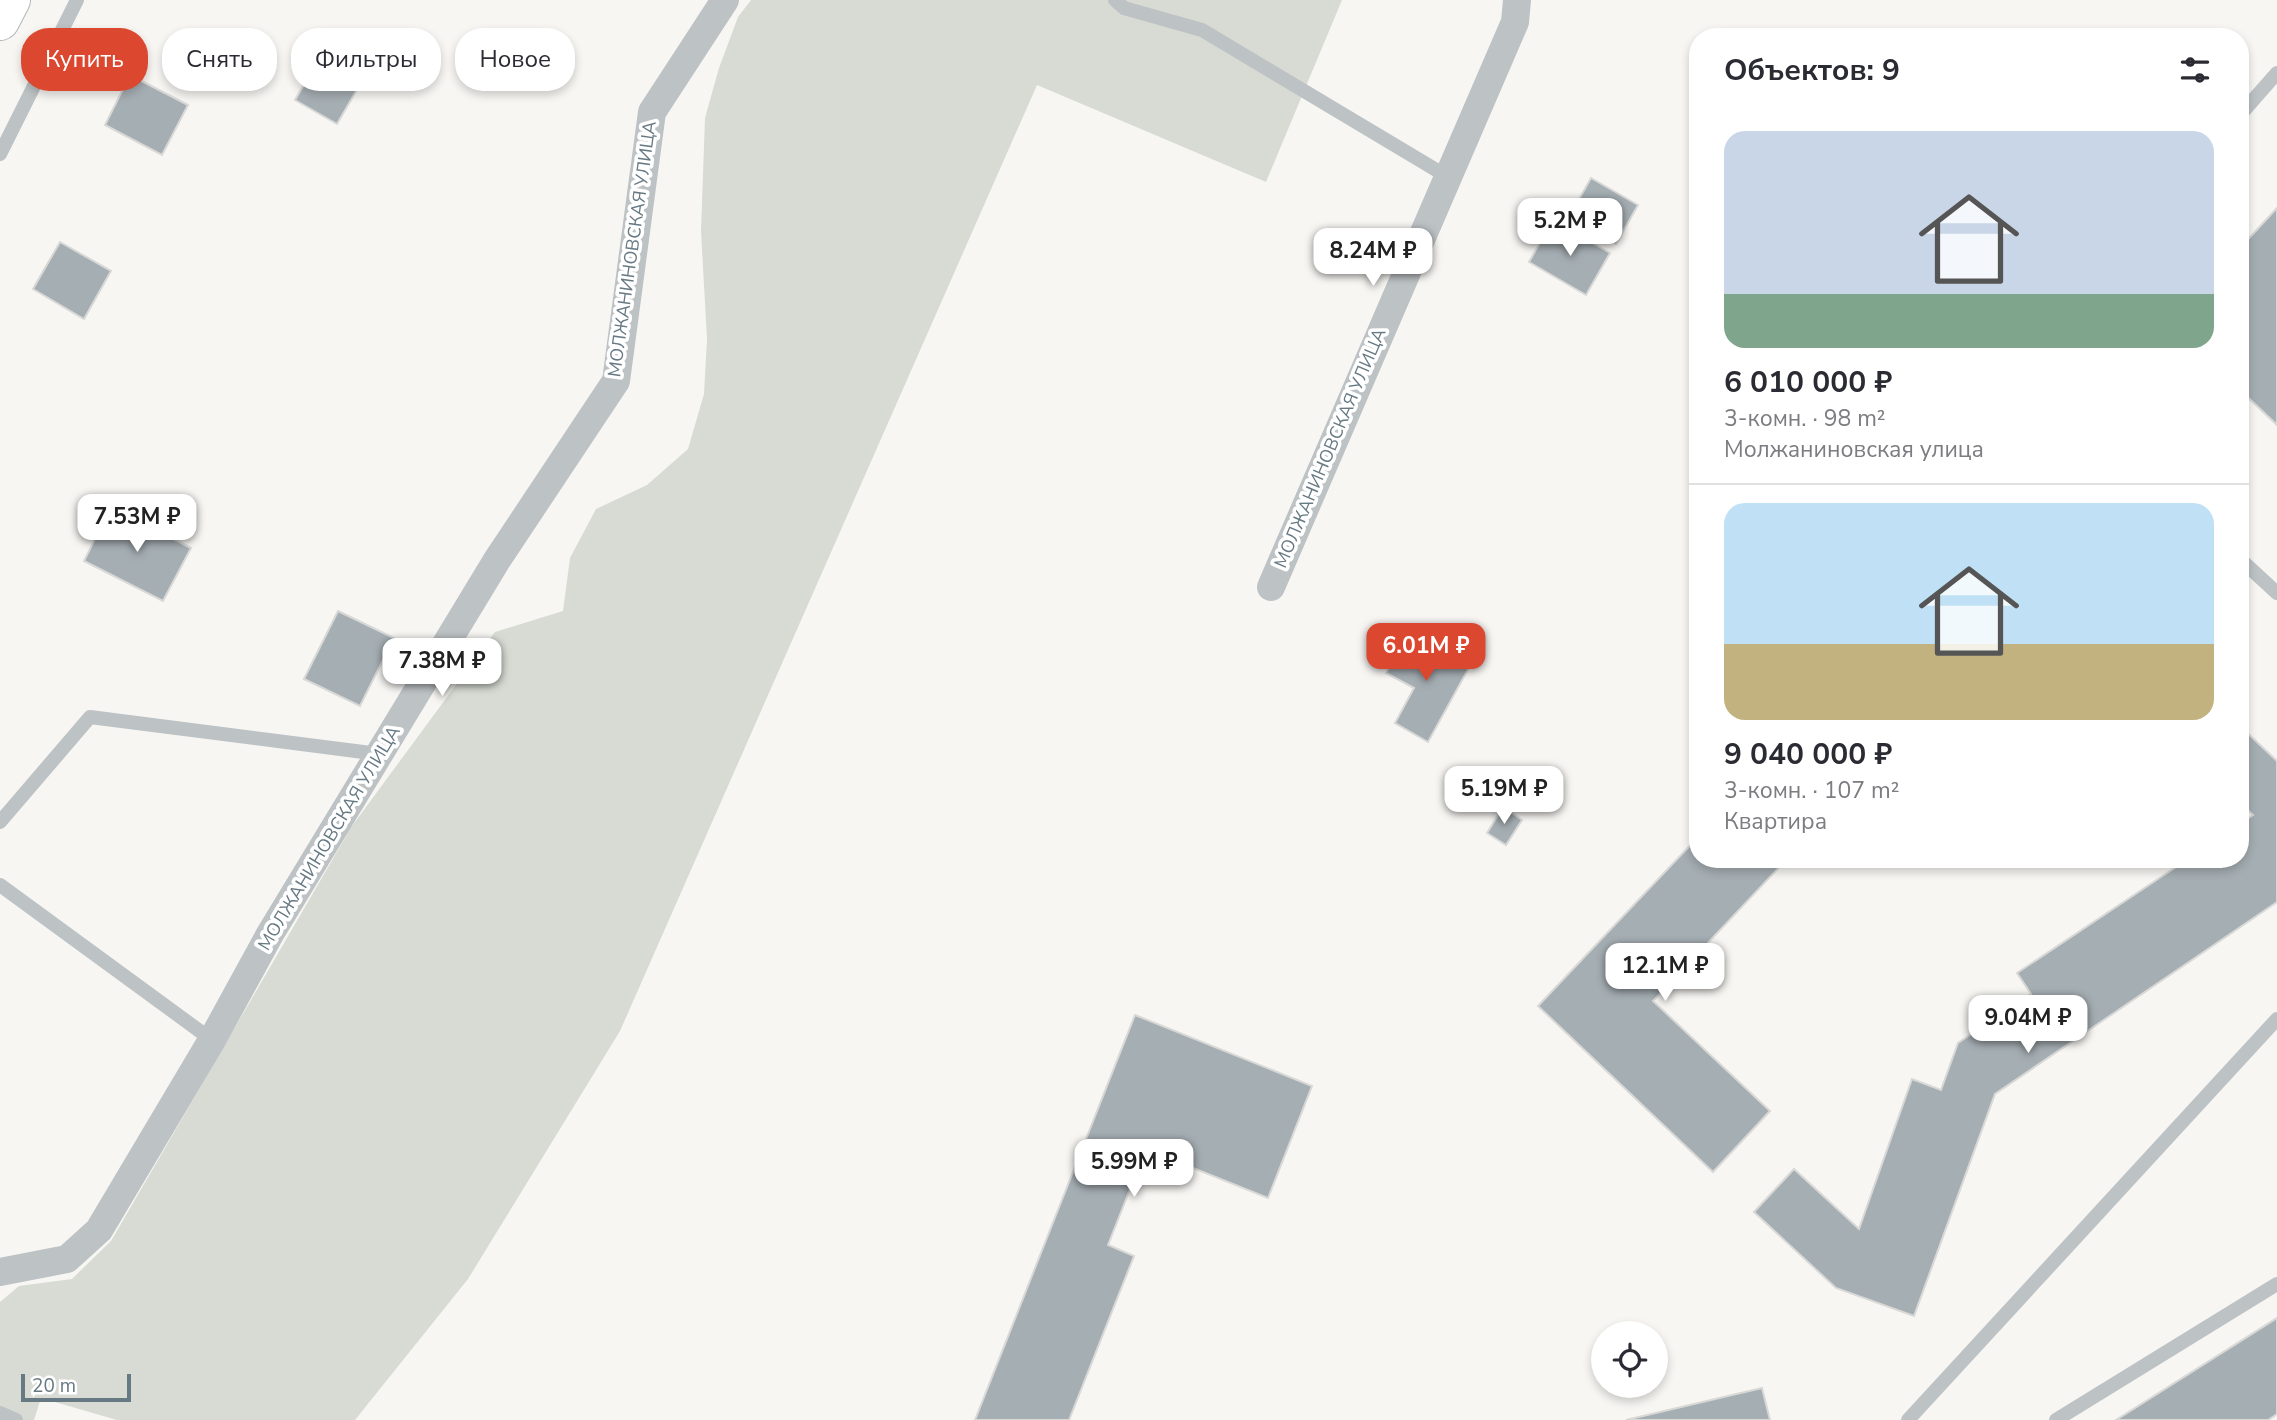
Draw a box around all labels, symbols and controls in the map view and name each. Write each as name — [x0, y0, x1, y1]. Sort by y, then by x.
chip: Купить — [21, 28, 148, 91]
chip: Снять — [162, 28, 277, 91]
chip: Фильтры — [291, 28, 441, 91]
chip: Новое — [455, 28, 575, 91]
text: Объектов: 9 — [1724, 50, 1900, 91]
icon: filters — [2176, 51, 2214, 89]
street label: МОЛЖАНИНОВСКАЯ УЛИЦА — [602, 119, 662, 379]
icon: home — [1906, 176, 2032, 302]
pin: 5.2M ₽ — [1513, 198, 1627, 258]
text: 5.2M ₽ — [1533, 205, 1607, 236]
pin: 8.24M ₽ — [1308, 229, 1438, 288]
text: 8.24M ₽ — [1329, 235, 1417, 266]
street label: МОЛЖАНИНОВСКАЯ УЛИЦА — [1269, 324, 1391, 572]
text: 6 010 000 ₽ — [1724, 362, 1892, 403]
text: 3-комн. · 98 m² — [1724, 403, 1886, 434]
text: Молжаниновская улица — [1724, 434, 1984, 465]
pin: 7.53M ₽ — [72, 494, 202, 554]
text: 7.53M ₽ — [93, 501, 181, 532]
icon: home — [1906, 548, 2032, 674]
pin: 6.01M ₽ — [1361, 624, 1491, 683]
text: 6.01M ₽ — [1382, 630, 1470, 661]
pin: 7.38M ₽ — [377, 638, 507, 698]
text: 7.38M ₽ — [398, 645, 486, 676]
street label: МОЛЖАНИНОВСКАЯ УЛИЦА — [252, 721, 406, 955]
text: 9 040 000 ₽ — [1724, 734, 1892, 775]
pin: 5.19M ₽ — [1439, 766, 1569, 826]
text: 5.19M ₽ — [1460, 773, 1548, 804]
text: 3-комн. · 107 m² — [1724, 775, 1899, 806]
text: Квартира — [1724, 806, 1827, 837]
pin: 12.1M ₽ — [1600, 944, 1730, 1003]
text: 12.1M ₽ — [1621, 950, 1709, 981]
pin: 9.04M ₽ — [1963, 996, 2093, 1055]
text: 9.04M ₽ — [1984, 1002, 2072, 1033]
pin: 5.99M ₽ — [1069, 1140, 1199, 1199]
text: 5.99M ₽ — [1090, 1146, 1178, 1177]
map controls — [1591, 1321, 1668, 1398]
button: locate — [1591, 1321, 1668, 1398]
scale bar — [21, 1371, 131, 1403]
text: 20 m — [32, 1373, 76, 1399]

